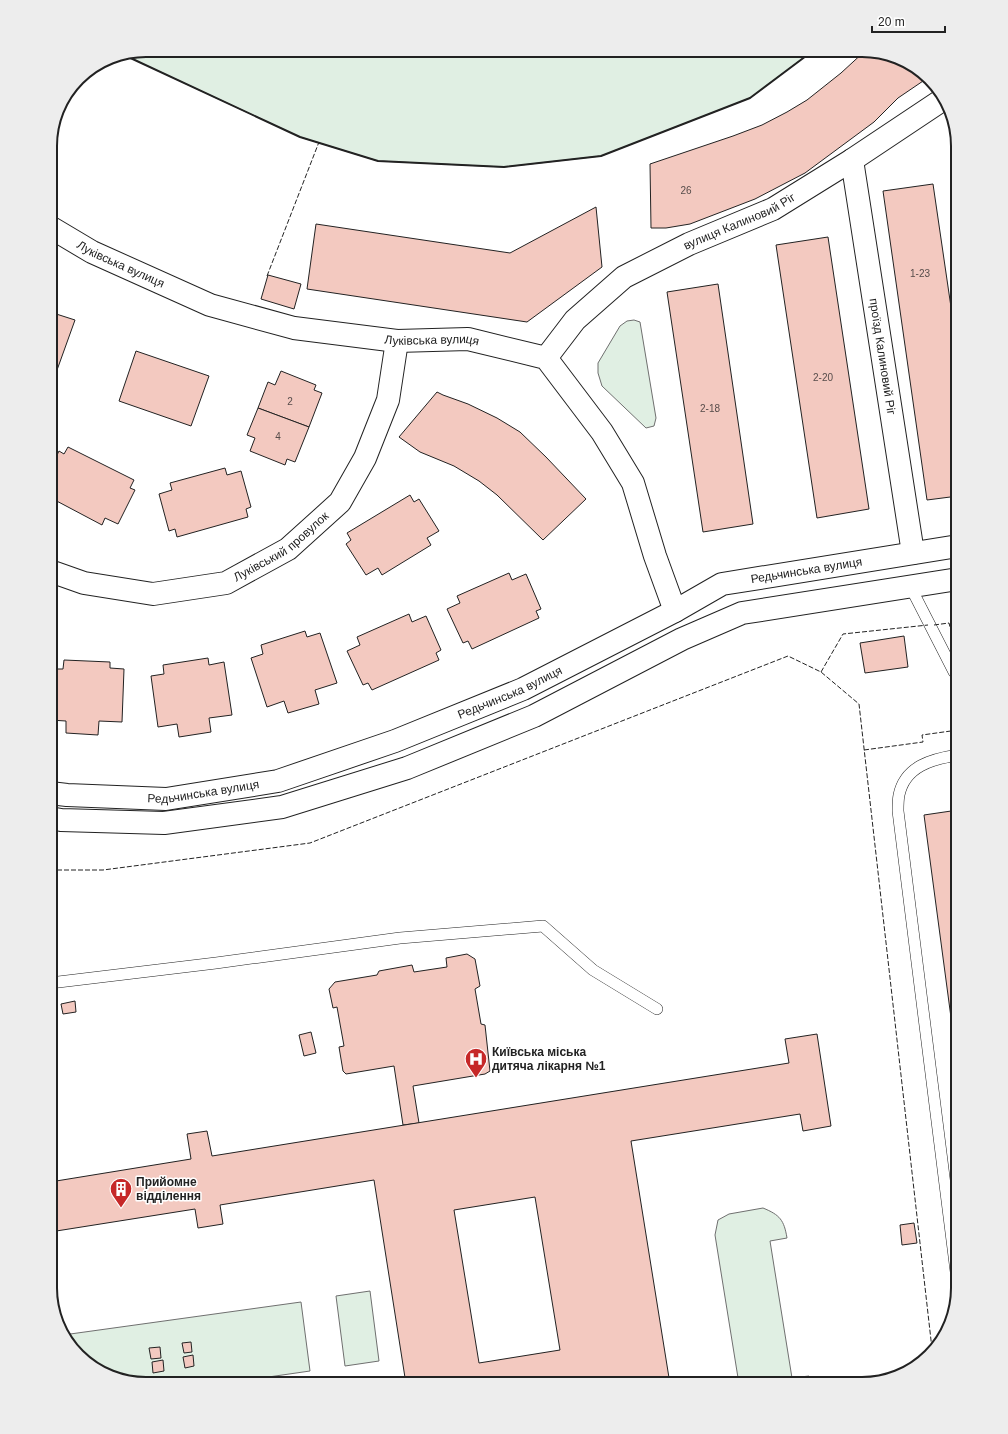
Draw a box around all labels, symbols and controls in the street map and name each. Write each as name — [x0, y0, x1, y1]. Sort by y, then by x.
scale bar — [872, 8, 945, 34]
text: 20 m — [878, 15, 905, 29]
house number: 26 — [680, 185, 692, 196]
street label: вулиця Калиновий Ріг — [681, 190, 798, 253]
street label: Луківська вулиця — [74, 238, 167, 291]
house number: 1-23 — [910, 268, 930, 279]
street label: проїзд Калиновий Ріг — [867, 297, 899, 417]
street label: Луківська вулиця — [384, 332, 481, 348]
house number: 2-20 — [813, 372, 833, 383]
house number: 2 — [287, 396, 293, 407]
house number: 2-18 — [700, 403, 720, 414]
house number: 4 — [275, 431, 281, 442]
street label: Луківський провулок — [231, 508, 332, 585]
street label: Редьчинська вулиця — [750, 555, 863, 586]
street label: Редьчинська вулиця — [456, 663, 564, 722]
street label: Редьчинська вулиця — [147, 777, 260, 806]
place label: Київська міська дитяча лікарня №1 — [492, 1045, 606, 1073]
hospital icon: Київська міська дитяча лікарня №1 — [463, 1046, 489, 1079]
place label: Прийомне відділення — [136, 1175, 201, 1203]
building icon: Прийомне відділення — [108, 1176, 134, 1209]

